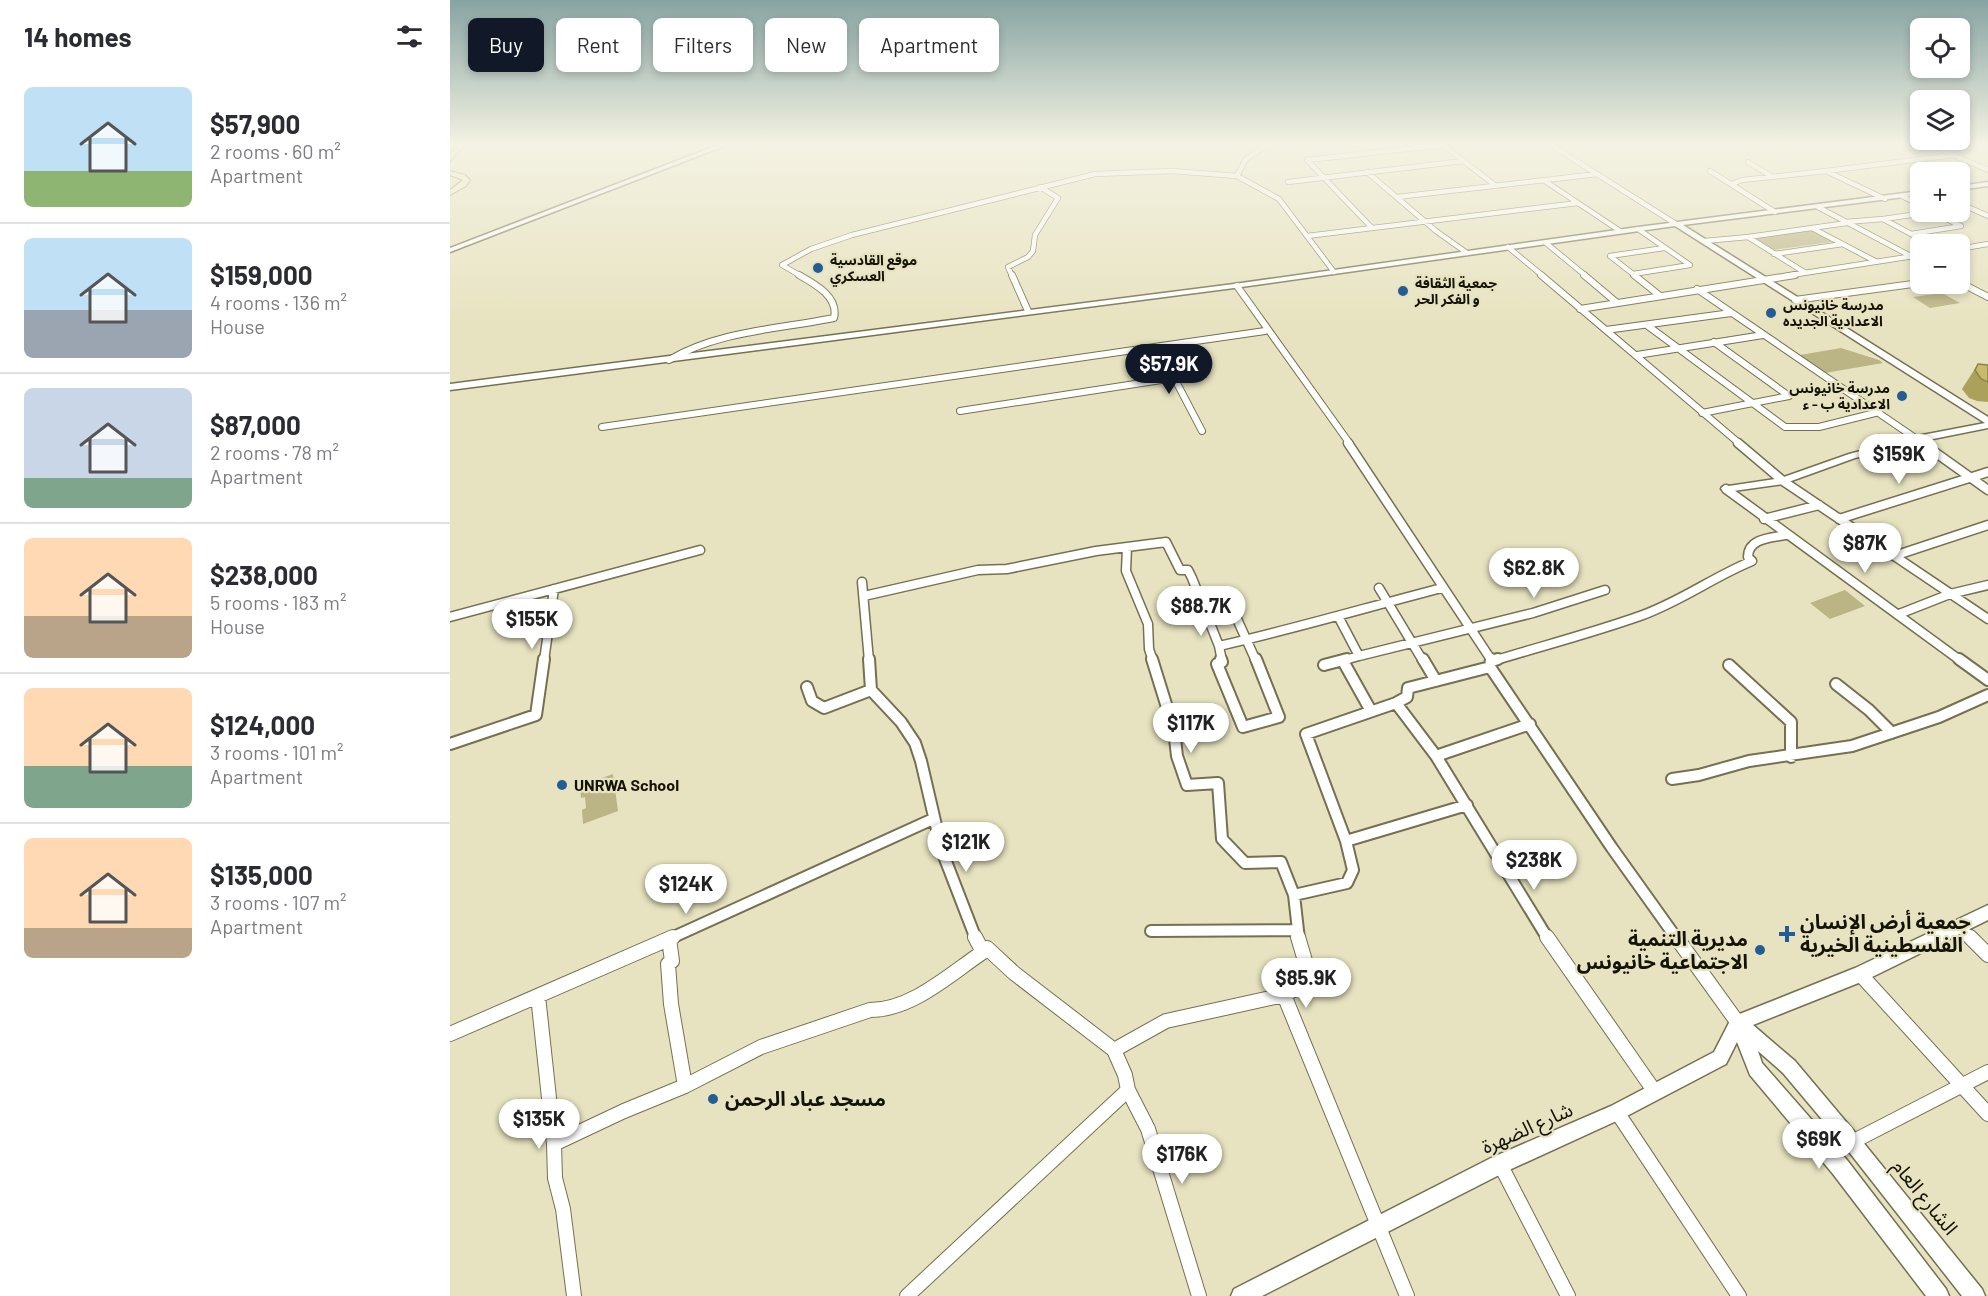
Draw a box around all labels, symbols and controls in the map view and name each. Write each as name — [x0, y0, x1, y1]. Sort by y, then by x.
chip: Buy — [468, 18, 544, 72]
chip: Rent — [556, 18, 641, 72]
chip: Filters — [653, 18, 753, 72]
chip: New — [765, 18, 847, 72]
chip: Apartment — [859, 18, 999, 72]
map controls — [1910, 18, 1970, 294]
button: locate — [1910, 18, 1970, 78]
icon: filters — [393, 20, 426, 53]
text: 14 homes — [24, 21, 131, 52]
button: layers — [1910, 90, 1970, 150]
text: $57,900 — [210, 108, 300, 139]
icon: home — [72, 111, 144, 183]
text: 2 rooms · 60 m² — [210, 139, 341, 163]
button: + — [1910, 162, 1970, 222]
text: Apartment — [210, 163, 303, 187]
button: − — [1910, 234, 1970, 294]
place label: موقع القادسية العسكري — [830, 251, 917, 287]
text: $159,000 — [210, 259, 313, 290]
marker: موقع القادسية العسكري — [811, 261, 825, 275]
icon: home — [72, 262, 144, 334]
place label: جمعية الثقافة و الفكر الحر — [1414, 274, 1497, 308]
marker: جمعية الثقافة و الفكر الحر — [1396, 284, 1410, 298]
text: 4 rooms · 136 m² — [210, 290, 347, 314]
place label: مدرسة خانيونس الاعدادية الجديده — [1783, 296, 1884, 329]
marker: مدرسة خانيونس الاعدادية الجديده — [1764, 306, 1778, 320]
text: House — [210, 314, 265, 338]
pin: $57.9K — [1120, 344, 1218, 395]
text: $57.9K — [1139, 351, 1199, 375]
place label: مدرسة خانيونس الاعدادية ب - ء — [1789, 379, 1890, 412]
marker: مدرسة خانيونس الاعدادية ب - ء — [1895, 389, 1909, 403]
text: $87,000 — [210, 409, 301, 440]
icon: home — [72, 412, 144, 484]
pin: $159K — [1857, 434, 1941, 485]
text: 2 rooms · 78 m² — [210, 440, 339, 464]
text: $159K — [1873, 441, 1925, 465]
text: Apartment — [210, 464, 303, 488]
pin: $87K — [1829, 523, 1901, 574]
text: $87K — [1843, 530, 1887, 554]
pin: $62.8K — [1485, 548, 1583, 599]
text: $62.8K — [1503, 555, 1565, 579]
text: $238,000 — [210, 559, 318, 590]
icon: home — [72, 562, 144, 634]
pin: $88.7K — [1152, 586, 1250, 637]
text: 5 rooms · 183 m² — [210, 590, 346, 614]
text: $88.7K — [1171, 593, 1231, 617]
pin: $155K — [490, 599, 574, 650]
text: $155K — [506, 606, 558, 630]
text: House — [210, 614, 265, 638]
pin: $117K — [1149, 703, 1233, 754]
text: $124,000 — [210, 709, 315, 740]
text: $117K — [1167, 710, 1215, 734]
icon: home — [72, 712, 144, 784]
text: 3 rooms · 101 m² — [210, 740, 343, 764]
text: Apartment — [210, 764, 303, 788]
place label: UNRWA School — [574, 775, 679, 794]
marker: UNRWA School — [555, 778, 569, 792]
pin: $121K — [924, 822, 1008, 873]
text: $121K — [941, 829, 991, 853]
pin: $238K — [1492, 840, 1576, 891]
text: $238K — [1506, 847, 1562, 871]
text: $135,000 — [210, 859, 313, 890]
icon: home — [72, 862, 144, 934]
pin: $124K — [644, 864, 728, 915]
text: $124K — [659, 871, 713, 895]
text: 3 rooms · 107 m² — [210, 890, 346, 914]
place label: جمعية أرض الإنسان الفلسطينية الخيرية — [1800, 909, 1971, 957]
text: Apartment — [210, 914, 303, 938]
marker: جمعية أرض الإنسان الفلسطينية الخيرية — [1778, 925, 1796, 943]
place label: مديرية التنمية الاجتماعية خانيونس — [1577, 926, 1748, 974]
marker: مديرية التنمية الاجتماعية خانيونس — [1753, 943, 1767, 957]
pin: $85.9K — [1257, 958, 1355, 1009]
text: $85.9K — [1275, 965, 1337, 989]
place label: مسجد عباد الرحمن — [725, 1086, 886, 1111]
marker: مسجد عباد الرحمن — [706, 1092, 720, 1106]
street label: شارع الضهرة — [1477, 1096, 1578, 1161]
pin: $135K — [497, 1099, 581, 1150]
text: $135K — [513, 1106, 565, 1130]
pin: $69K — [1783, 1119, 1855, 1170]
text: $69K — [1796, 1126, 1842, 1150]
pin: $176K — [1140, 1134, 1224, 1185]
text: $176K — [1156, 1141, 1208, 1165]
street label: الشارع العام — [1885, 1154, 1963, 1241]

